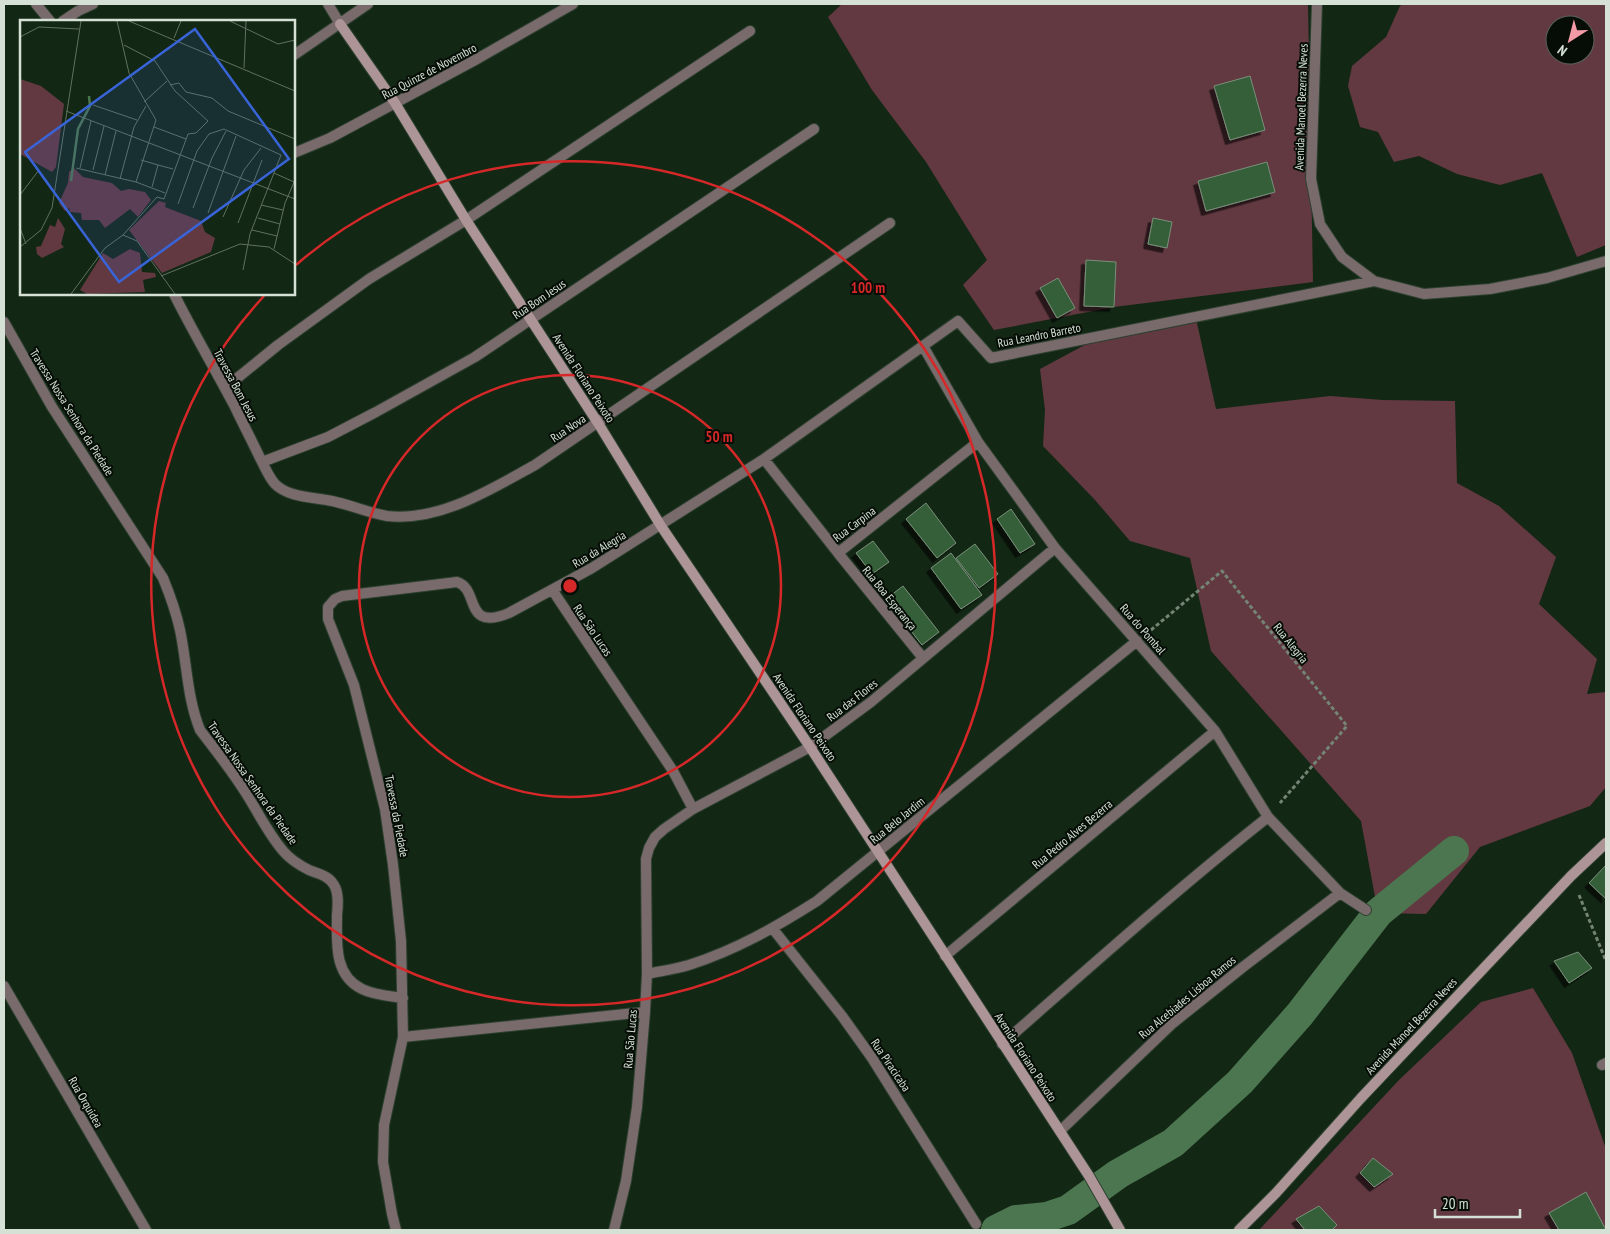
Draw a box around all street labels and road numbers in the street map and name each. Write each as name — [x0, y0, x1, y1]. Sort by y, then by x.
street label: Rua Quinze de Novembro — [379, 40, 479, 102]
street label: Avenida Manoel Bezerra Neves — [1291, 43, 1311, 171]
street label: Rua Bom Jesus — [510, 276, 568, 322]
street label: Rua Leandro Barreto — [996, 320, 1082, 350]
street label: Avenida Floriano Peixoto — [550, 331, 618, 425]
street label: Travessa Nossa Senhora da Piedade — [27, 346, 117, 478]
street label: Travessa Bom Jesus — [211, 346, 261, 424]
street label: Rua Nova — [548, 411, 589, 445]
street label: Rua Carpina — [830, 503, 878, 545]
street label: Rua da Alegria — [570, 527, 629, 571]
street label: Rua Boa Esperança — [860, 563, 921, 633]
street label: Rua São Lucas — [570, 601, 616, 659]
street label: Rua do Pombal — [1117, 601, 1169, 658]
street label: Rua Alegria — [1270, 620, 1312, 666]
street label: Avenida Floriano Peixoto — [770, 670, 840, 764]
street label: Rua das Flores — [824, 676, 880, 724]
street label: Travessa Nossa Senhora da Piedade — [205, 719, 301, 847]
street label: Travessa da Piedade — [382, 774, 412, 858]
street label: Rua Belo Jardim — [867, 793, 928, 847]
street label: Rua Pedro Alves Bezerra — [1029, 796, 1115, 872]
street label: Rua Alcebiades Lisboa Ramos — [1136, 952, 1238, 1042]
street label: Avenida Manoel Bezerra Neves — [1362, 974, 1460, 1078]
street label: Rua São Lucas — [620, 1009, 640, 1069]
street label: Avenida Floriano Peixoto — [992, 1010, 1060, 1104]
street label: Rua Piracicaba — [868, 1036, 914, 1094]
street label: Rua Orquidea — [65, 1074, 107, 1130]

